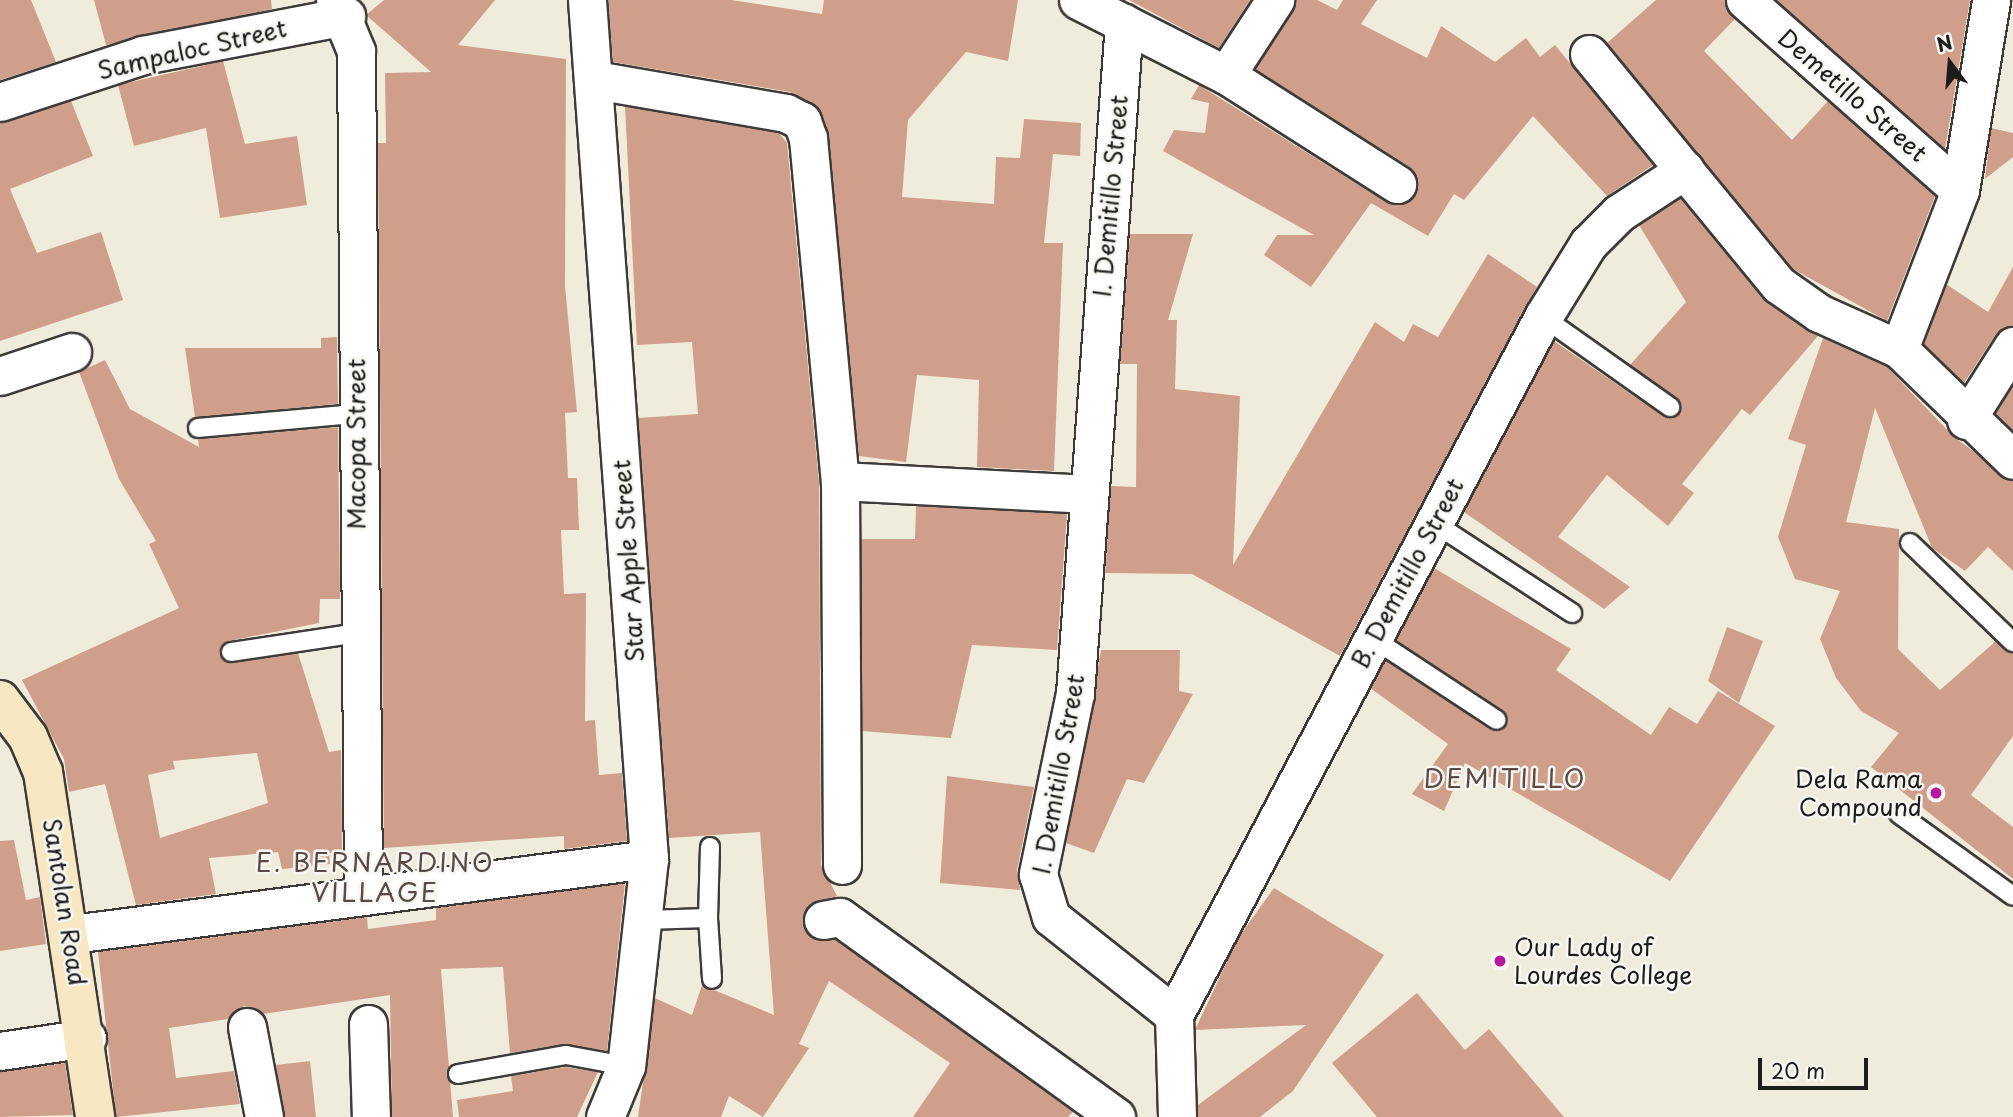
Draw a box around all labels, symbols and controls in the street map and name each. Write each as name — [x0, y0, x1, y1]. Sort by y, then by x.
street label: Sampaloc Street — [94, 13, 290, 85]
street label: Demetillo Street — [1773, 22, 1933, 168]
text: N — [1933, 27, 1955, 58]
north arrow — [1915, 28, 1985, 98]
street label: I. Demitillo Street — [1087, 93, 1133, 299]
street label: Macopa Street — [342, 358, 370, 530]
street label: Star Apple Street — [606, 457, 650, 665]
street label: B. Demitillo Street — [1344, 472, 1470, 674]
street label: I. Demitillo Street — [1026, 671, 1090, 877]
district label: DEMITILLO — [1426, 762, 1584, 794]
place label: Dela Rama Compound — [1794, 765, 1922, 821]
marker: Dela Rama Compound — [1928, 785, 1944, 801]
street label: Santolan Road — [38, 816, 92, 988]
district label: E. BERNARDINO VILLAGE — [258, 846, 492, 908]
place label: Our Lady of Lourdes College — [1514, 933, 1694, 989]
marker: Our Lady of Lourdes College — [1492, 953, 1508, 969]
scale bar — [1761, 1044, 1871, 1088]
text: 20 m — [1771, 1054, 1825, 1086]

